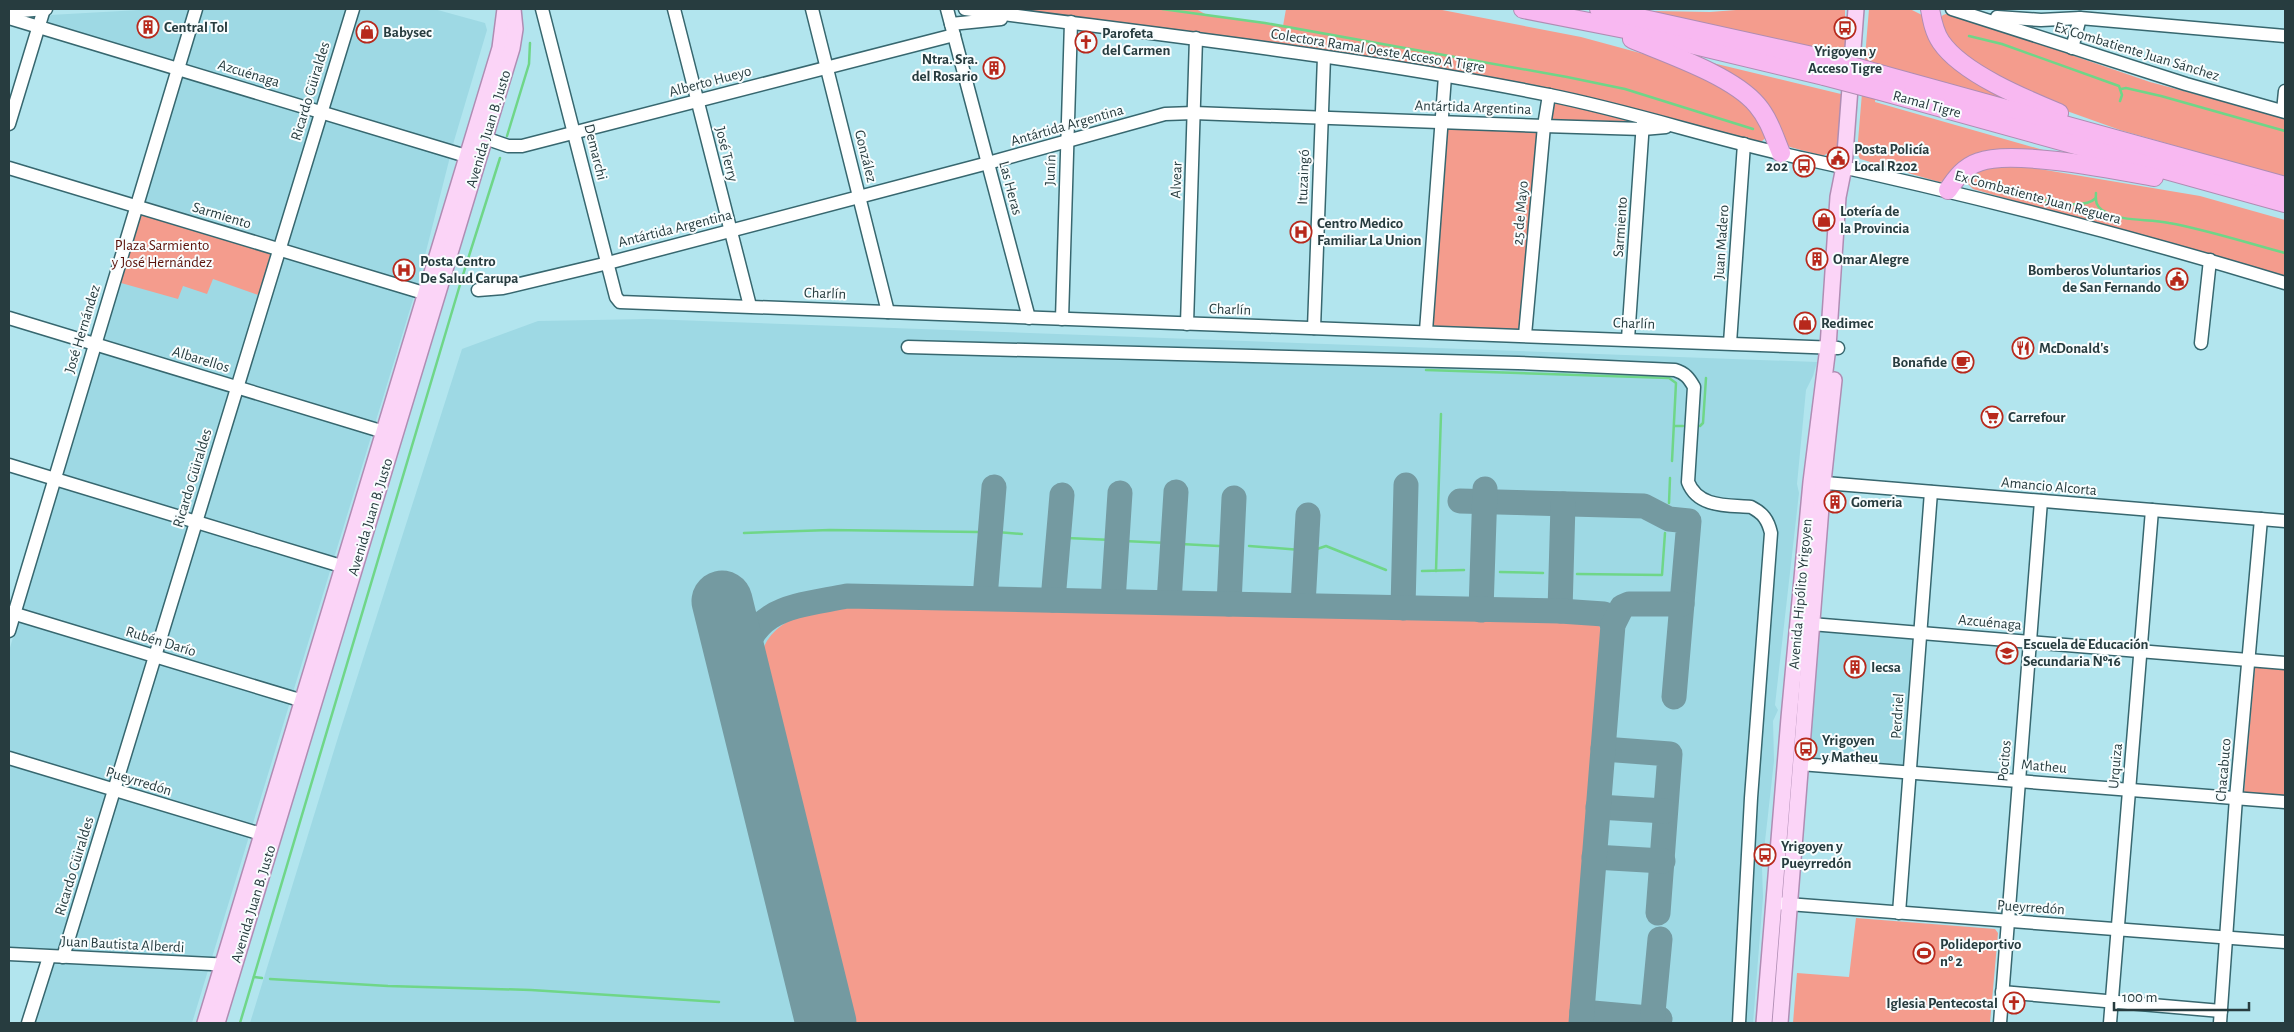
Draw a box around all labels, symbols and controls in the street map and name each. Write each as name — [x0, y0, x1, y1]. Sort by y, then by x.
building icon: Central Tol — [136, 15, 160, 39]
bus stop icon: Yrigoyen y Acceso Tigre — [1833, 16, 1857, 40]
street label: Ex Combatiente Juan Sánchez — [2053, 19, 2221, 84]
place label: Central Tol — [164, 20, 228, 35]
shop icon: Babysec — [355, 20, 379, 44]
place label: Babysec — [383, 25, 432, 40]
place label: Parofeta del Carmen — [1102, 26, 1170, 58]
street label: Colectora Ramal Oeste Acceso A Tigre — [1270, 26, 1486, 75]
church icon: Parofeta del Carmen — [1074, 30, 1098, 54]
street label: Ricardo Güiraldes — [288, 40, 333, 142]
place label: Yrigoyen y Acceso Tigre — [1808, 44, 1882, 76]
place label: Ntra. Sra. del Rosario — [912, 52, 978, 84]
building icon: Ntra. Sra. del Rosario — [982, 56, 1006, 80]
street label: Azcuénaga — [216, 57, 282, 90]
street label: Alberto Hueyo — [667, 63, 753, 100]
street label: Avenida Juan B. Justo — [463, 69, 514, 190]
street label: Ramal Tigre — [1891, 88, 1963, 121]
street label: Antártida Argentina — [1414, 98, 1532, 117]
street label: Antártida Argentina — [1009, 102, 1125, 149]
street label: Demarchi — [581, 122, 610, 182]
street label: José Terry — [712, 125, 741, 184]
street label: González — [852, 128, 879, 184]
place label: Posta Policía Local R202 — [1854, 142, 1930, 174]
public building icon: Posta Policía Local R202 — [1826, 146, 1850, 170]
street label: Ituzaingó — [1295, 149, 1312, 205]
street label: Junín — [1042, 154, 1059, 186]
bus stop icon: 202 — [1792, 154, 1816, 178]
place label: 202 — [1766, 159, 1788, 174]
street label: Las Heras — [996, 160, 1025, 217]
street label: Alvear — [1168, 161, 1185, 199]
street label: Ex Combatiente Juan Reguera — [1953, 168, 2123, 227]
street label: 25 de Mayo — [1510, 180, 1531, 246]
street label: Sarmiento — [1611, 196, 1630, 258]
street label: Sarmiento — [191, 199, 253, 232]
street label: Juan Madero — [1711, 204, 1732, 280]
place label: Lotería de la Provincia — [1840, 204, 1910, 236]
street label: Antártida Argentina — [617, 207, 734, 250]
shop icon: Lotería de la Provincia — [1812, 208, 1836, 232]
place label: Centro Medico Familiar La Union — [1317, 216, 1422, 248]
hospital icon: Centro Medico Familiar La Union — [1289, 220, 1313, 244]
park label: Plaza Sarmiento y José Hernández — [111, 238, 212, 270]
building icon: Omar Alegre — [1805, 247, 1829, 271]
place label: Omar Alegre — [1833, 252, 1909, 267]
place label: Posta Centro De Salud Carupa — [420, 254, 518, 286]
hospital icon: Posta Centro De Salud Carupa — [392, 258, 416, 282]
place label: Bomberos Voluntarios de San Fernando — [2028, 263, 2161, 295]
public building icon: Bomberos Voluntarios de San Fernando — [2165, 267, 2189, 291]
street label: José Hernández — [62, 283, 103, 375]
street label: Charlín — [804, 285, 846, 302]
street label: Charlín — [1209, 301, 1251, 318]
shop icon: Redimec — [1793, 311, 1817, 335]
street label: Charlín — [1613, 315, 1655, 332]
place label: Redimec — [1821, 316, 1873, 331]
restaurant icon: McDonald's — [2011, 336, 2035, 360]
place label: McDonald's — [2039, 341, 2109, 356]
street label: Albarellos — [170, 344, 231, 375]
cafe icon: Bonafide — [1951, 350, 1975, 374]
place label: Bonafide — [1892, 355, 1947, 370]
supermarket icon: Carrefour — [1980, 405, 2004, 429]
place label: Carrefour — [2008, 410, 2066, 425]
street label: Ricardo Güiraldes — [170, 427, 215, 529]
street label: Avenida Juan B. Justo — [345, 457, 396, 578]
street label: Amancio Alcorta — [2000, 475, 2098, 498]
building icon: Gomeria — [1823, 490, 1847, 514]
place label: Gomeria — [1851, 495, 1903, 510]
street label: Avenida Hipólito Yrigoyen — [1786, 518, 1815, 670]
street label: Azcuénaga — [1958, 612, 2022, 633]
street label: Rubén Darío — [124, 624, 198, 659]
place label: Escuela de Educación Secundaria Nº16 — [2023, 637, 2149, 669]
school or university icon: Escuela de Educación Secundaria Nº16 — [1995, 641, 2019, 665]
building icon: Iecsa — [1843, 655, 1867, 679]
place label: Iecsa — [1871, 660, 1901, 675]
street label: Perdriel — [1888, 693, 1907, 739]
place label: Yrigoyen y Matheu — [1821, 733, 1878, 765]
bus stop icon: Yrigoyen y Matheu — [1794, 737, 1818, 761]
street label: Chacabuco — [2213, 738, 2234, 802]
street label: Pocitos — [1995, 740, 2014, 782]
street label: Urquiza — [2106, 742, 2125, 790]
street label: Matheu — [2021, 757, 2068, 776]
street label: Pueyrredón — [104, 764, 174, 799]
street label: Ricardo Güiraldes — [52, 815, 97, 917]
place label: Yrigoyen y Pueyrredón — [1781, 839, 1852, 871]
bus stop icon: Yrigoyen y Pueyrredón — [1753, 843, 1777, 867]
street label: Avenida Juan B. Justo — [228, 844, 279, 965]
street label: Pueyrredón — [1997, 898, 2065, 917]
street label: Juan Bautista Alberdi — [61, 934, 185, 955]
place label: Polideportivo nº 2 — [1940, 937, 2021, 969]
sports icon: Polideportivo nº 2 — [1912, 941, 1936, 965]
scale bar — [2114, 980, 2249, 1012]
text: 100 m — [2122, 990, 2157, 1005]
church icon: Iglesia Pentecostal — [2002, 991, 2026, 1015]
place label: Iglesia Pentecostal — [1886, 996, 1998, 1011]

